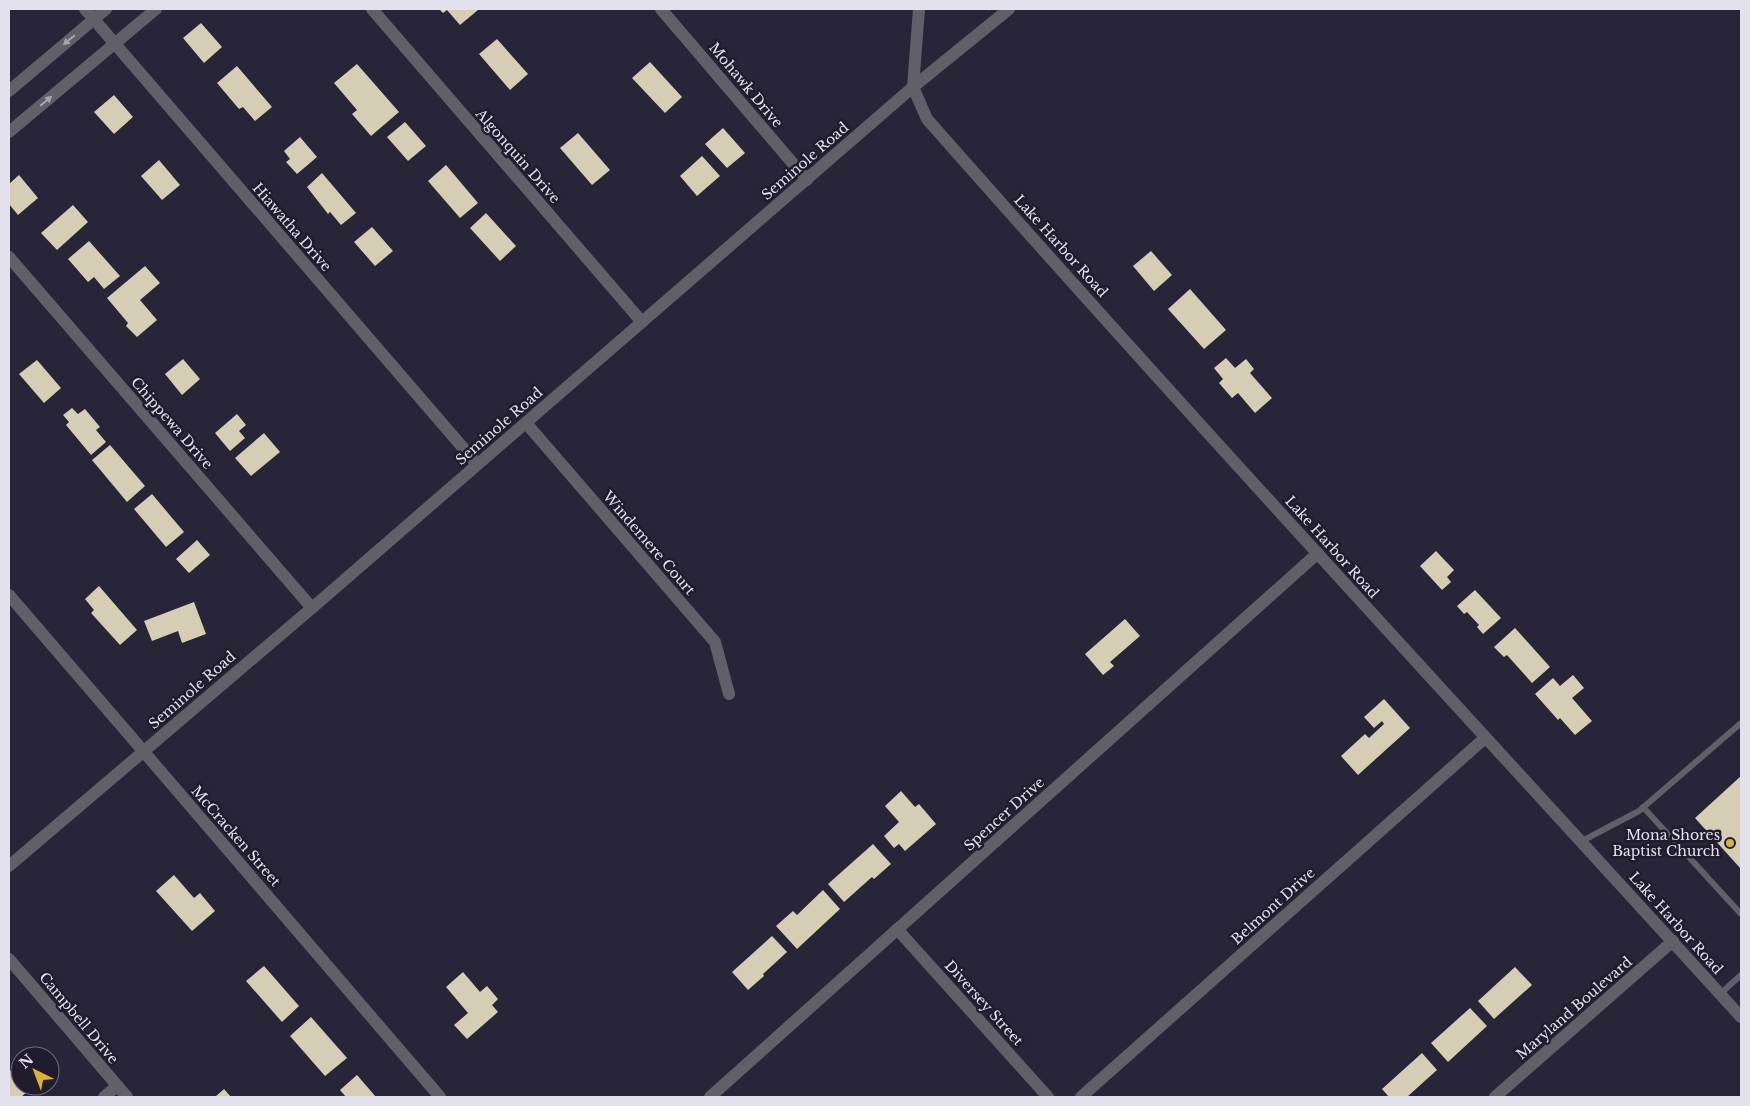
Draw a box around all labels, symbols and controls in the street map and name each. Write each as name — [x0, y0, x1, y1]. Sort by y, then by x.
one-way arrow — [63, 34, 76, 45]
street label: Mohawk Drive — [705, 39, 787, 131]
one-way arrow — [39, 95, 52, 106]
street label: Algonquin Drive — [471, 104, 564, 207]
street label: Seminole Road — [758, 118, 853, 204]
street label: Hiawatha Drive — [249, 179, 335, 275]
street label: Lake Harbor Road — [1010, 191, 1112, 301]
street label: Chippewa Drive — [127, 373, 217, 473]
street label: Seminole Road — [452, 383, 547, 469]
street label: Windemere Court — [598, 487, 699, 599]
street label: Lake Harbor Road — [1281, 492, 1383, 602]
street label: Seminole Road — [145, 647, 240, 733]
street label: Spencer Drive — [960, 773, 1048, 855]
street label: McCracken Street — [187, 782, 285, 891]
place label: Mona Shores Baptist Church — [1612, 826, 1720, 860]
marker: Mona Shores Baptist Church — [1724, 837, 1736, 849]
street label: Belmont Drive — [1227, 864, 1319, 948]
street label: Lake Harbor Road — [1625, 868, 1727, 978]
street label: Maryland Boulevard — [1512, 952, 1636, 1063]
street label: Diversey Street — [941, 957, 1028, 1050]
street label: Campbell Drive — [36, 969, 122, 1067]
north arrow — [10, 1046, 60, 1096]
text: N — [15, 1050, 37, 1072]

